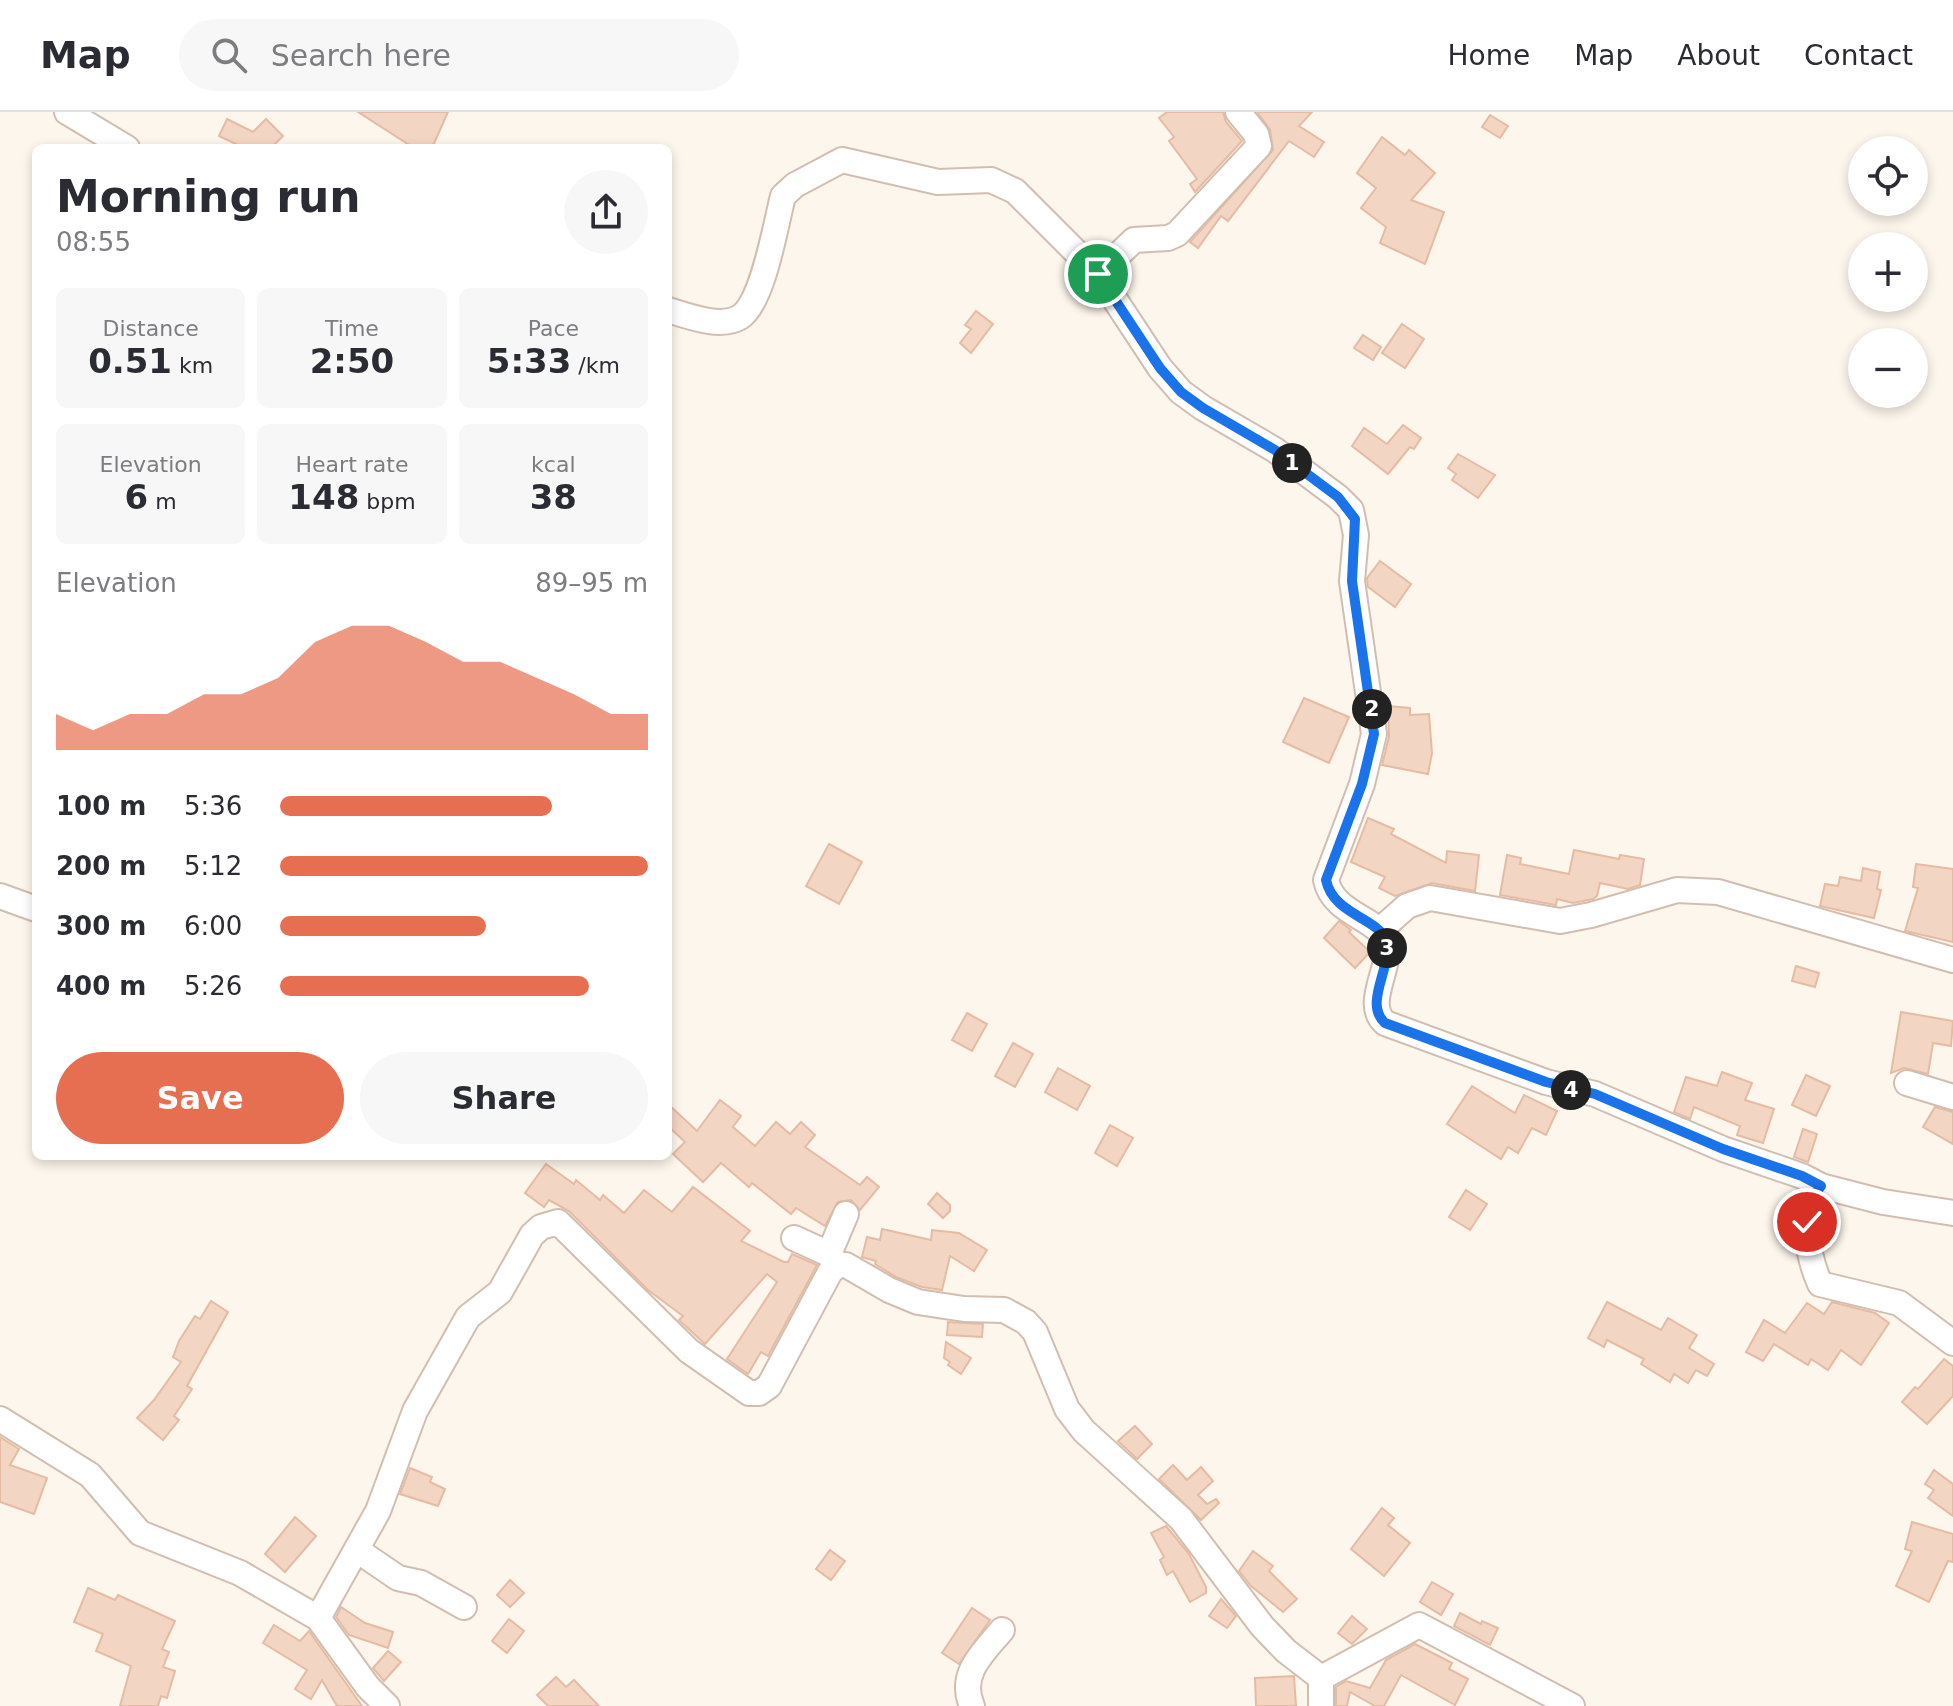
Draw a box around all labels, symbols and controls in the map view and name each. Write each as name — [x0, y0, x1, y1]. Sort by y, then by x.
search box — [179, 19, 739, 91]
text: Map — [40, 33, 131, 77]
icon: search — [207, 33, 251, 77]
text: Search here — [271, 38, 451, 73]
text: Home — [1447, 39, 1530, 72]
text: Map — [1574, 39, 1633, 72]
text: About — [1677, 39, 1760, 72]
text: Contact — [1804, 39, 1913, 72]
map controls — [1848, 136, 1928, 408]
button: locate — [1848, 136, 1928, 216]
button: share — [564, 170, 648, 254]
text: Morning run — [56, 171, 361, 222]
text: 08:55 — [56, 227, 131, 257]
button: + — [1848, 232, 1928, 312]
pin — [1064, 240, 1132, 308]
icon: arrive — [1076, 252, 1120, 296]
text: Distance — [103, 316, 199, 341]
text: Time — [325, 316, 379, 341]
text: Pace — [528, 316, 579, 341]
button: − — [1848, 328, 1928, 408]
text: 0.51 — [88, 341, 172, 381]
text: 2:50 — [310, 341, 394, 381]
text: 5:33 — [487, 341, 571, 381]
text: km — [172, 353, 213, 378]
text: /km — [571, 353, 620, 378]
pin: 1 — [1272, 443, 1312, 483]
text: 1 — [1284, 450, 1300, 475]
text: Elevation — [100, 452, 202, 477]
text: Heart rate — [296, 452, 408, 477]
text: kcal — [531, 452, 576, 477]
text: 6 — [125, 477, 148, 517]
text: 148 — [288, 477, 359, 517]
text: 38 — [530, 477, 577, 517]
text: m — [148, 489, 177, 514]
text: bpm — [359, 489, 416, 514]
text: Elevation — [56, 568, 177, 598]
text: 89–95 m — [535, 568, 648, 598]
pin: 2 — [1352, 689, 1392, 729]
text: 2 — [1364, 696, 1380, 721]
text: 100 m — [56, 791, 146, 821]
text: 5:36 — [184, 791, 242, 821]
text: 200 m — [56, 851, 146, 881]
text: 5:12 — [184, 851, 242, 881]
text: 300 m — [56, 911, 146, 941]
text: 6:00 — [184, 911, 242, 941]
pin: 3 — [1367, 928, 1407, 968]
text: 3 — [1379, 935, 1395, 960]
text: 400 m — [56, 971, 146, 1001]
text: 5:26 — [184, 971, 242, 1001]
button: Save — [56, 1052, 344, 1144]
button: Share — [360, 1052, 648, 1144]
pin: 4 — [1551, 1070, 1591, 1110]
text: 4 — [1563, 1077, 1579, 1102]
pin — [1773, 1188, 1841, 1256]
icon: check — [1785, 1200, 1829, 1244]

